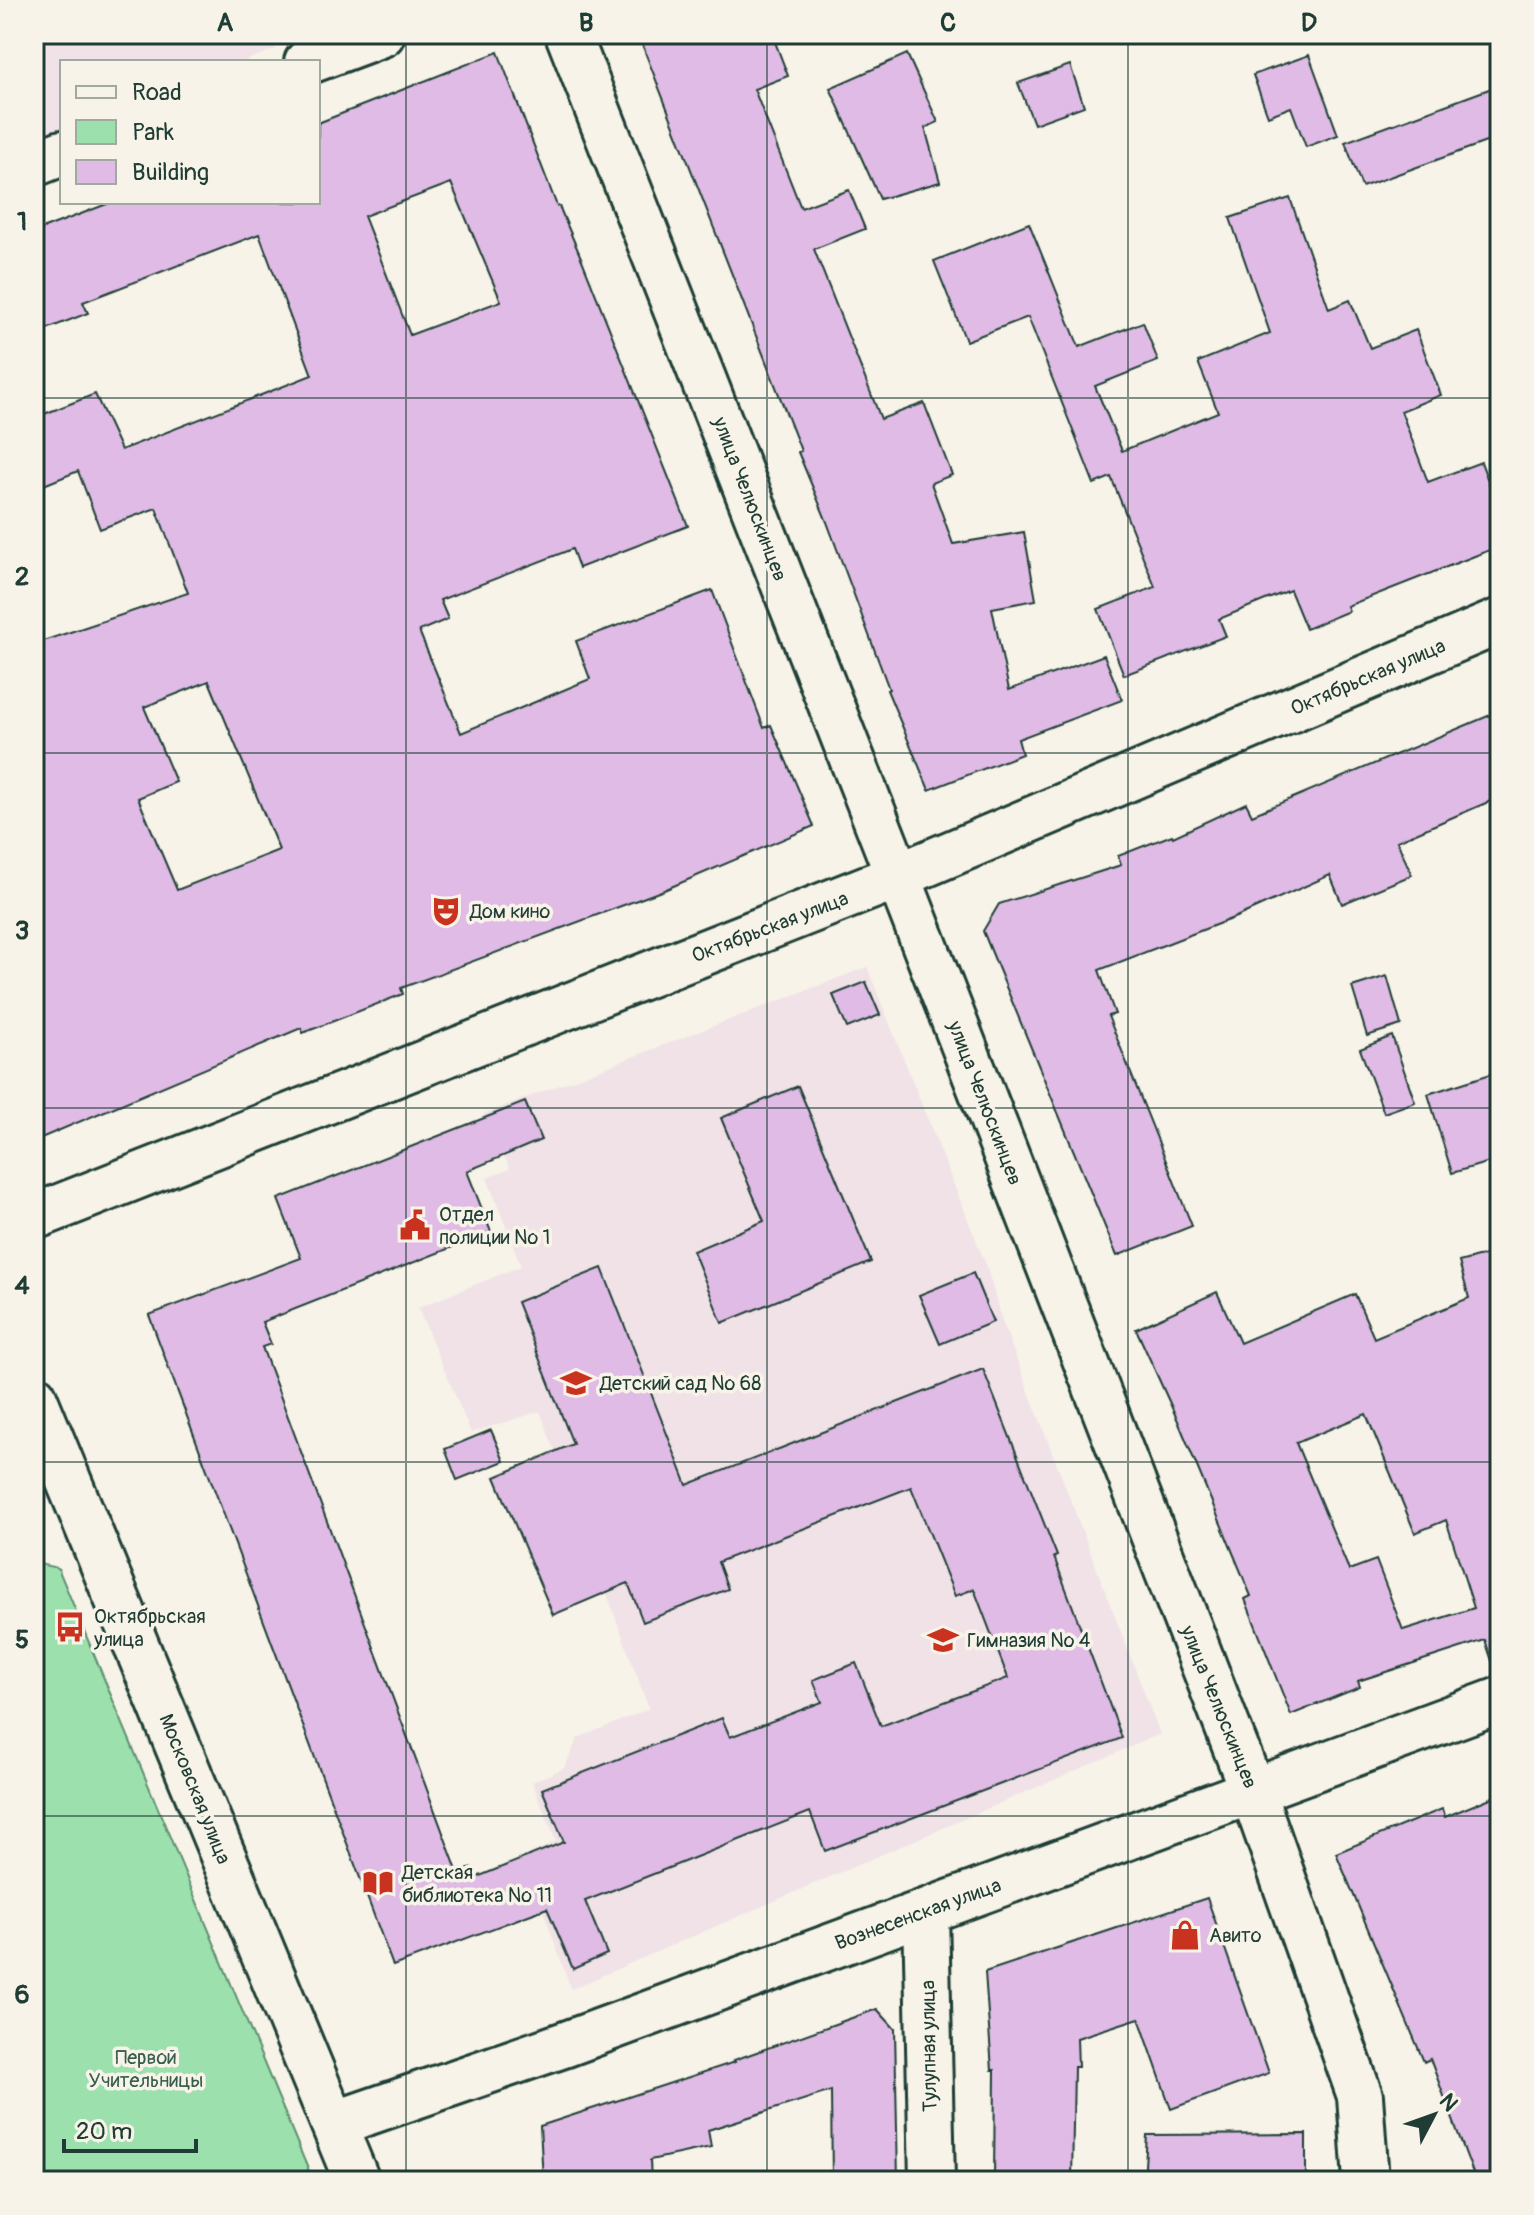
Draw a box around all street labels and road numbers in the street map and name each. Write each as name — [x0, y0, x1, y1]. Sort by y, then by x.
street label: улица Челюскинцев — [707, 413, 793, 585]
street label: Октябрьская улица — [1287, 633, 1449, 721]
street label: Октябрьская улица — [688, 886, 852, 968]
street label: улица Челюскинцев — [942, 1017, 1028, 1189]
street label: улица Челюскинцев — [1175, 1621, 1263, 1792]
street label: Московская улица — [154, 1710, 236, 1868]
street label: Вознесенская улица — [832, 1872, 1004, 1956]
street label: Тулупная улица — [915, 1980, 943, 2112]

